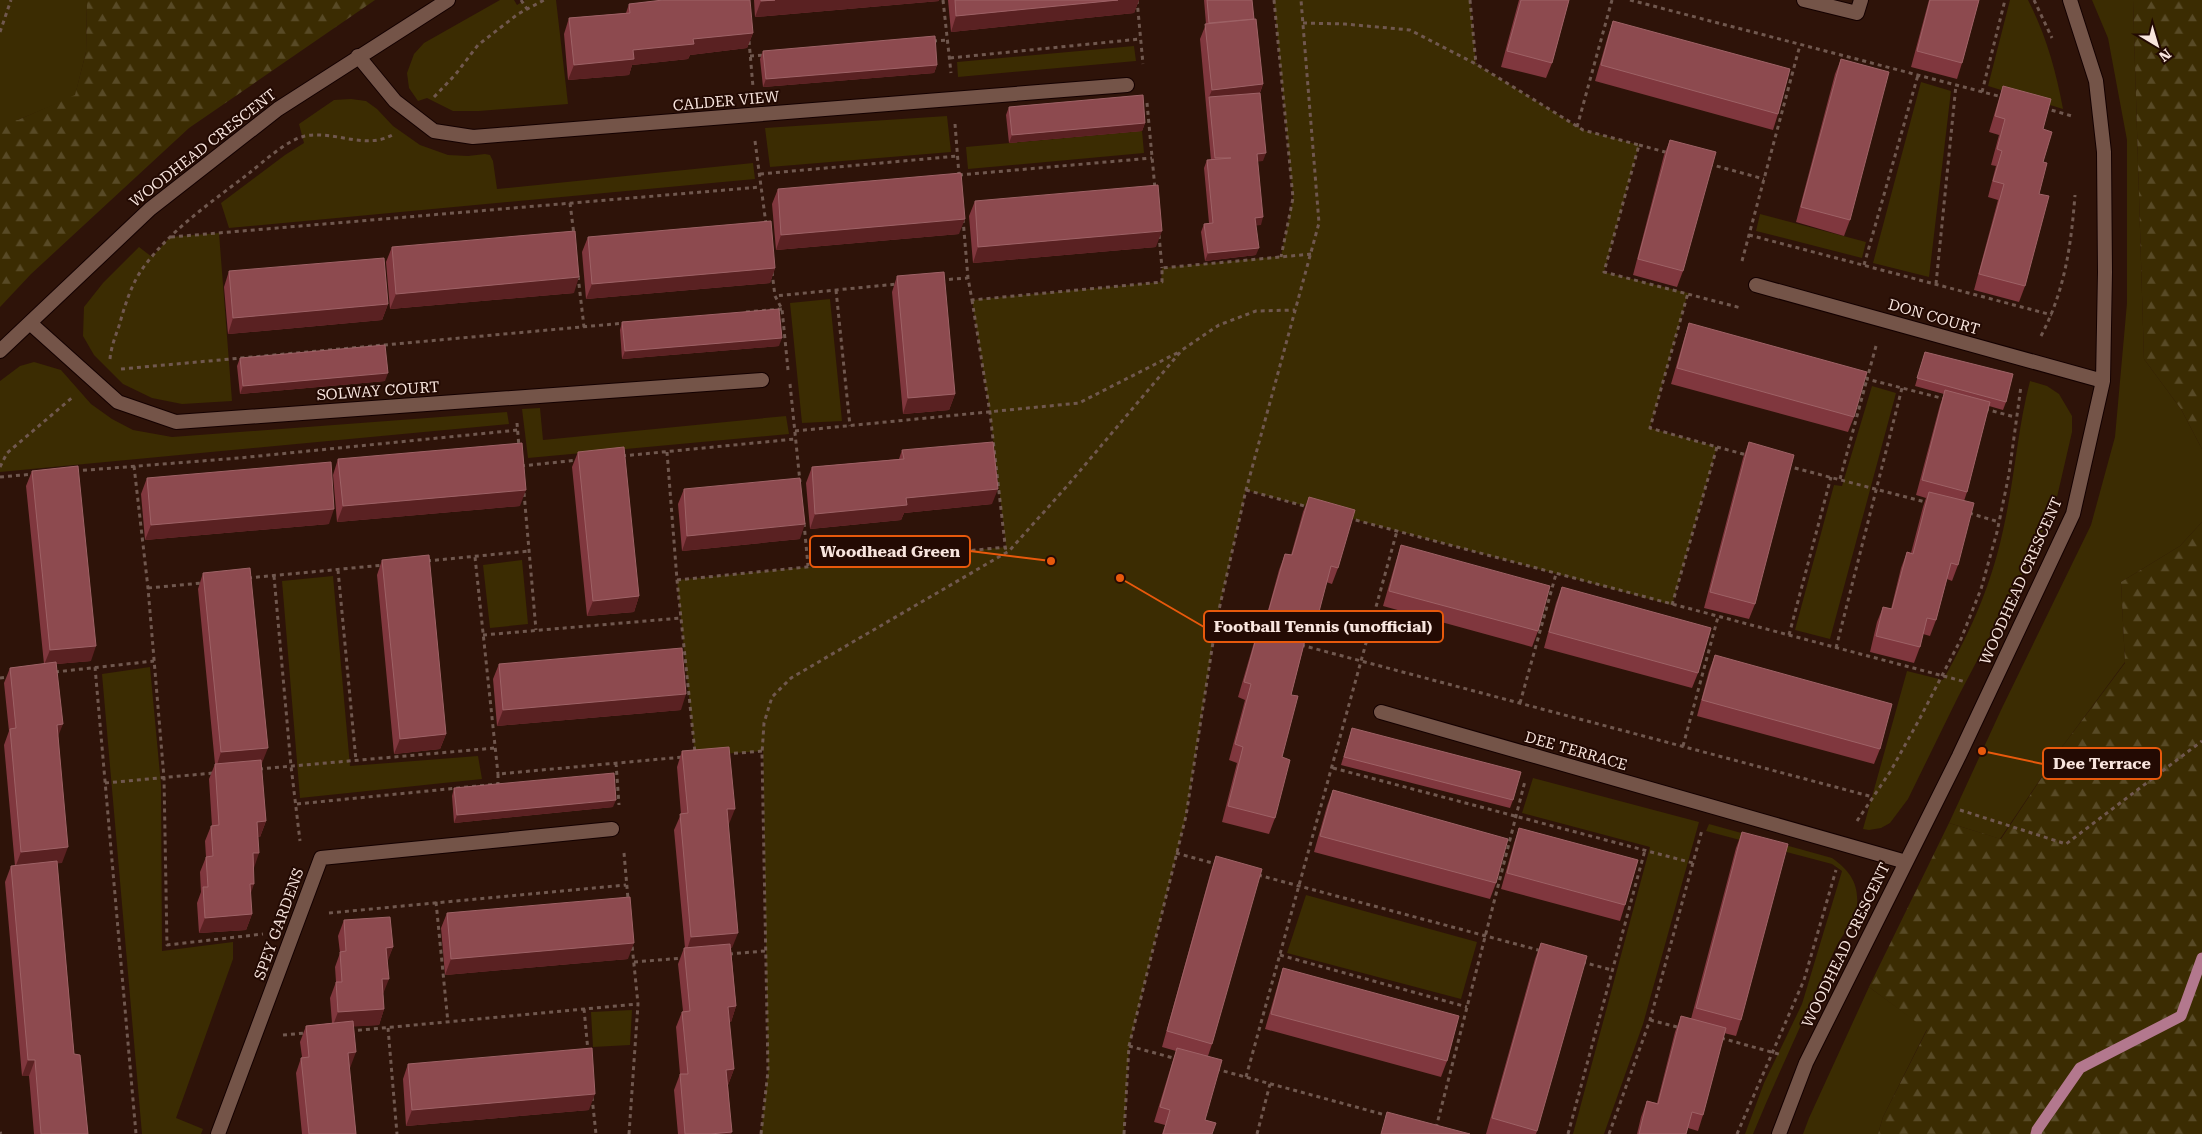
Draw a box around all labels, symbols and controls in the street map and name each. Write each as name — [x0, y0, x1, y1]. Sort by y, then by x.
north arrow — [2132, 20, 2182, 70]
text: N — [2156, 46, 2174, 65]
street label: WOODHEAD CRESCENT — [126, 85, 280, 211]
street label: CALDER VIEW — [672, 87, 781, 115]
street label: DON COURT — [1886, 295, 1982, 339]
street label: SOLWAY COURT — [316, 378, 440, 404]
street label: WOODHEAD CRESCENT — [1976, 495, 2066, 667]
callout: Woodhead Green — [810, 536, 970, 567]
text: Woodhead Green — [820, 542, 960, 561]
callout: Football Tennis (unofficial) — [1204, 611, 1443, 642]
text: Football Tennis (unofficial) — [1214, 617, 1433, 636]
street label: DEE TERRACE — [1523, 728, 1629, 774]
callout: Dee Terrace — [2043, 748, 2161, 779]
text: Dee Terrace — [2053, 754, 2151, 773]
street label: WOODHEAD CRESCENT — [1798, 860, 1894, 1030]
street label: SPEY GARDENS — [250, 866, 308, 982]

